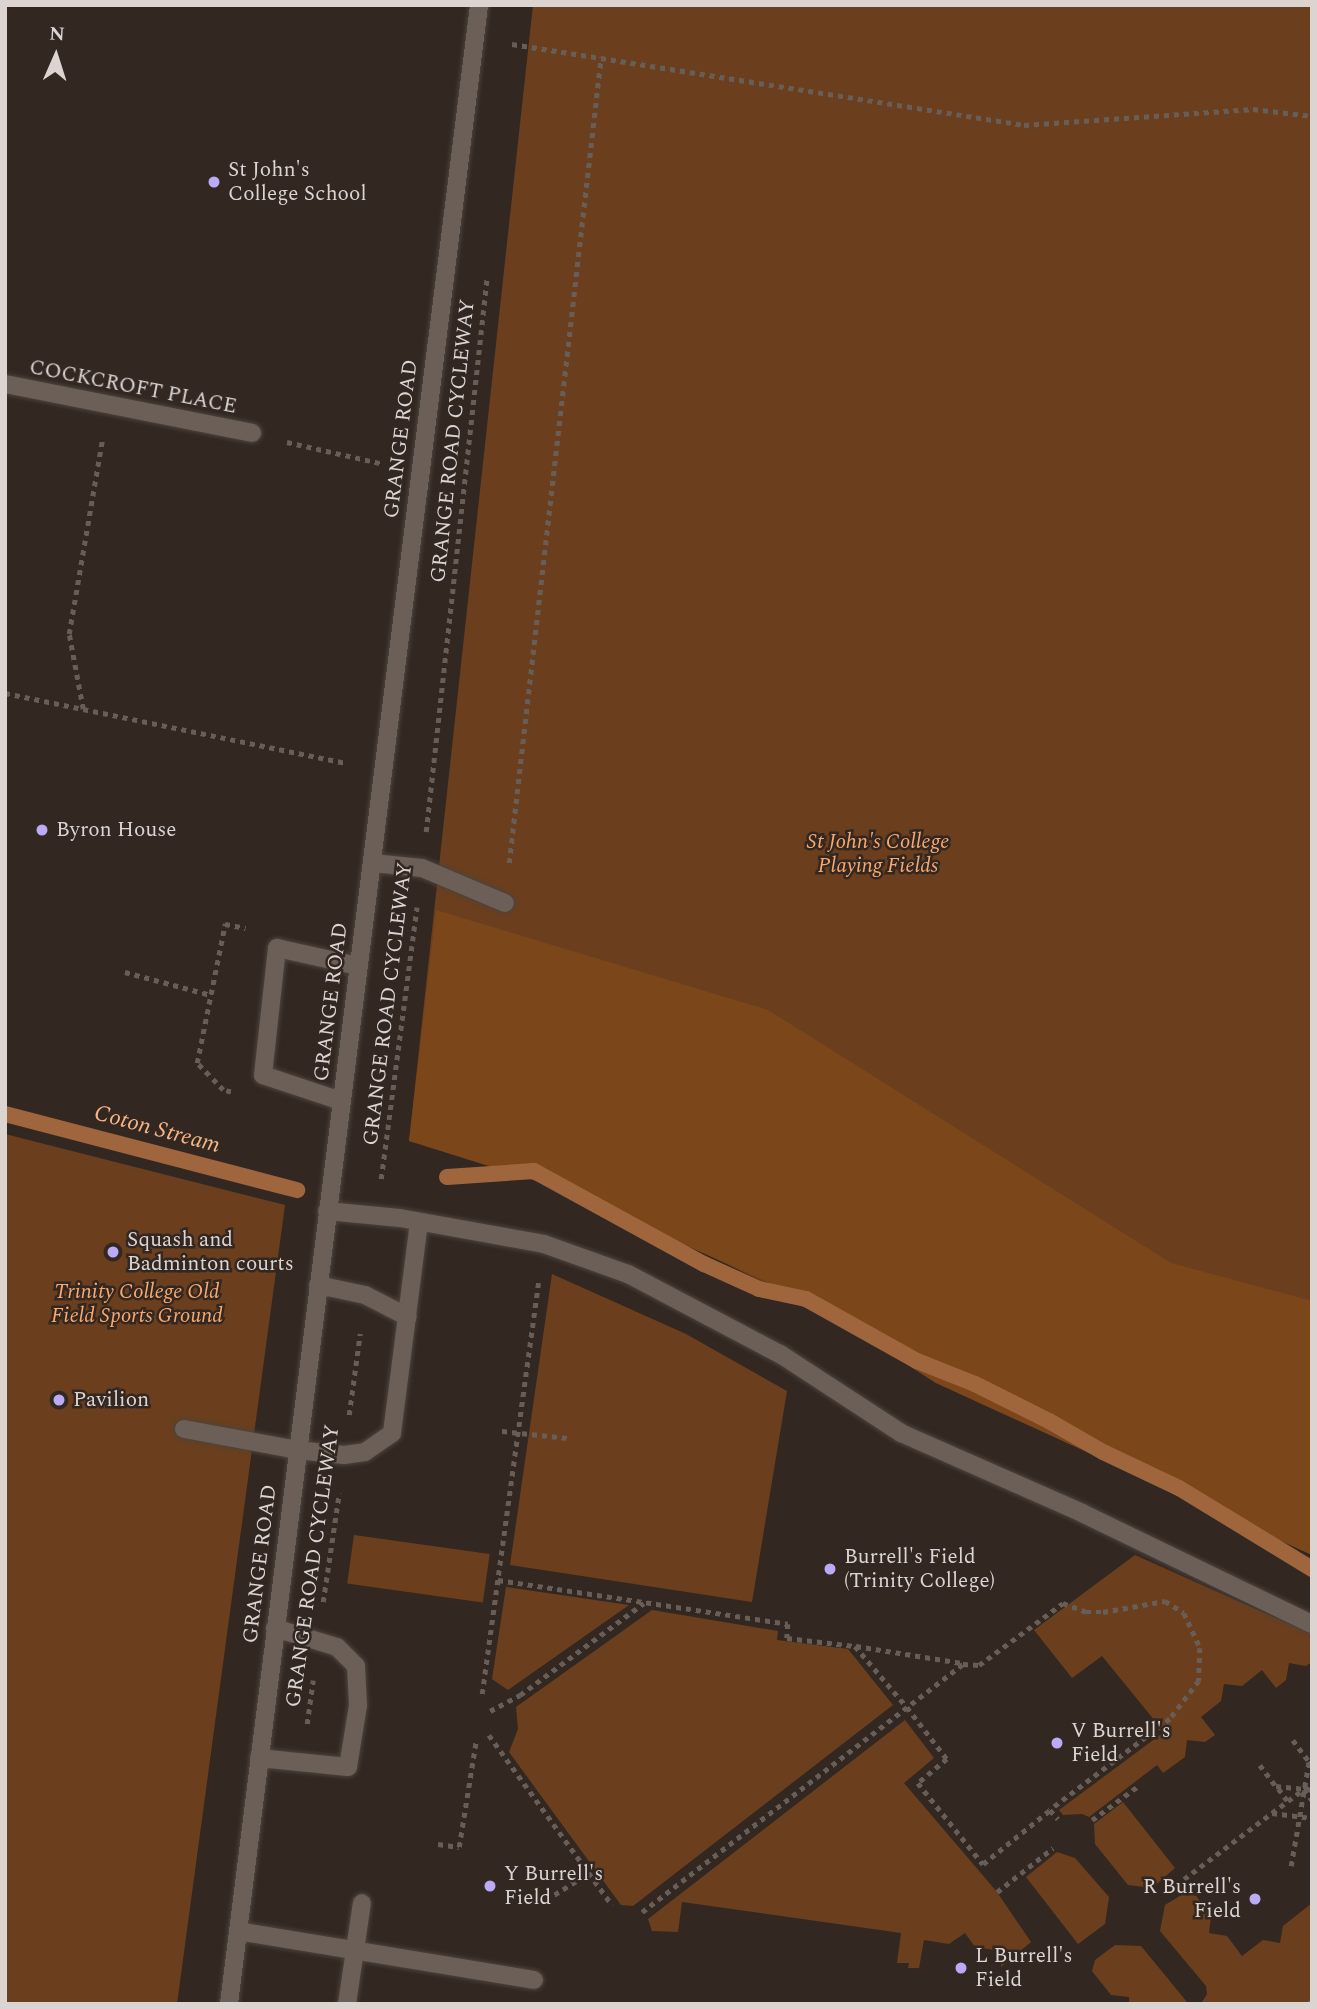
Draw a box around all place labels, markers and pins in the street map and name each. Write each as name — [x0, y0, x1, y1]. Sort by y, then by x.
place label: St John's College School — [228, 157, 367, 207]
marker: St John's College School — [206, 174, 222, 190]
place label: Byron House — [56, 817, 176, 843]
marker: Byron House — [34, 822, 50, 838]
place label: Squash and Badminton courts — [127, 1227, 294, 1277]
marker: Squash and Badminton courts — [105, 1244, 121, 1260]
place label: Pavilion — [73, 1387, 149, 1413]
marker: Pavilion — [51, 1392, 67, 1408]
place label: Burrell's Field (Trinity College) — [844, 1544, 995, 1594]
marker: Burrell's Field (Trinity College) — [822, 1561, 838, 1577]
place label: V Burrell's Field — [1071, 1718, 1171, 1768]
marker: V Burrell's Field — [1049, 1735, 1065, 1751]
place label: Y Burrell's Field — [504, 1861, 603, 1911]
place label: R Burrell's Field — [1143, 1874, 1241, 1924]
marker: Y Burrell's Field — [482, 1878, 498, 1894]
marker: R Burrell's Field — [1247, 1891, 1263, 1907]
place label: L Burrell's Field — [975, 1943, 1073, 1993]
marker: L Burrell's Field — [953, 1960, 969, 1976]

